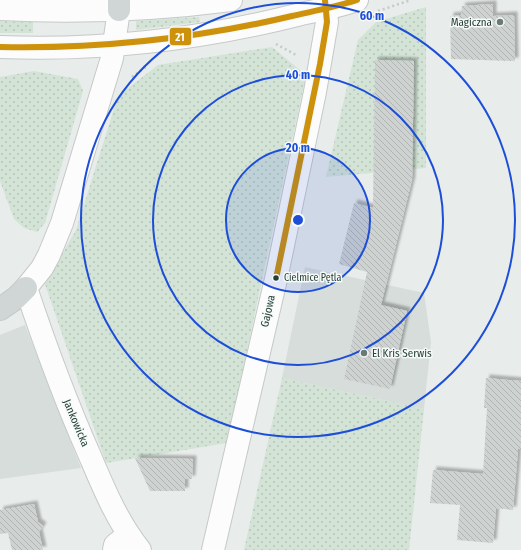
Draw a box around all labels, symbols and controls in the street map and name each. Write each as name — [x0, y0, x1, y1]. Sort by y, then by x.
text: 60 m — [360, 9, 384, 23]
place label: Magiczna — [451, 16, 492, 29]
marker: Magiczna — [495, 17, 505, 27]
line badge: 21 — [169, 27, 192, 46]
text: 21 — [174, 31, 185, 44]
text: 40 m — [286, 68, 310, 82]
text: 20 m — [285, 141, 310, 155]
centre of rings — [291, 213, 305, 227]
place label: Cielmice Pętla — [284, 272, 341, 284]
marker: Cielmice Pętla — [271, 273, 281, 283]
street label: Gajowa — [258, 294, 278, 328]
place label: El Kris Serwis — [372, 347, 432, 360]
marker: El Kris Serwis — [359, 348, 369, 358]
street label: Jankowicka — [60, 397, 92, 449]

